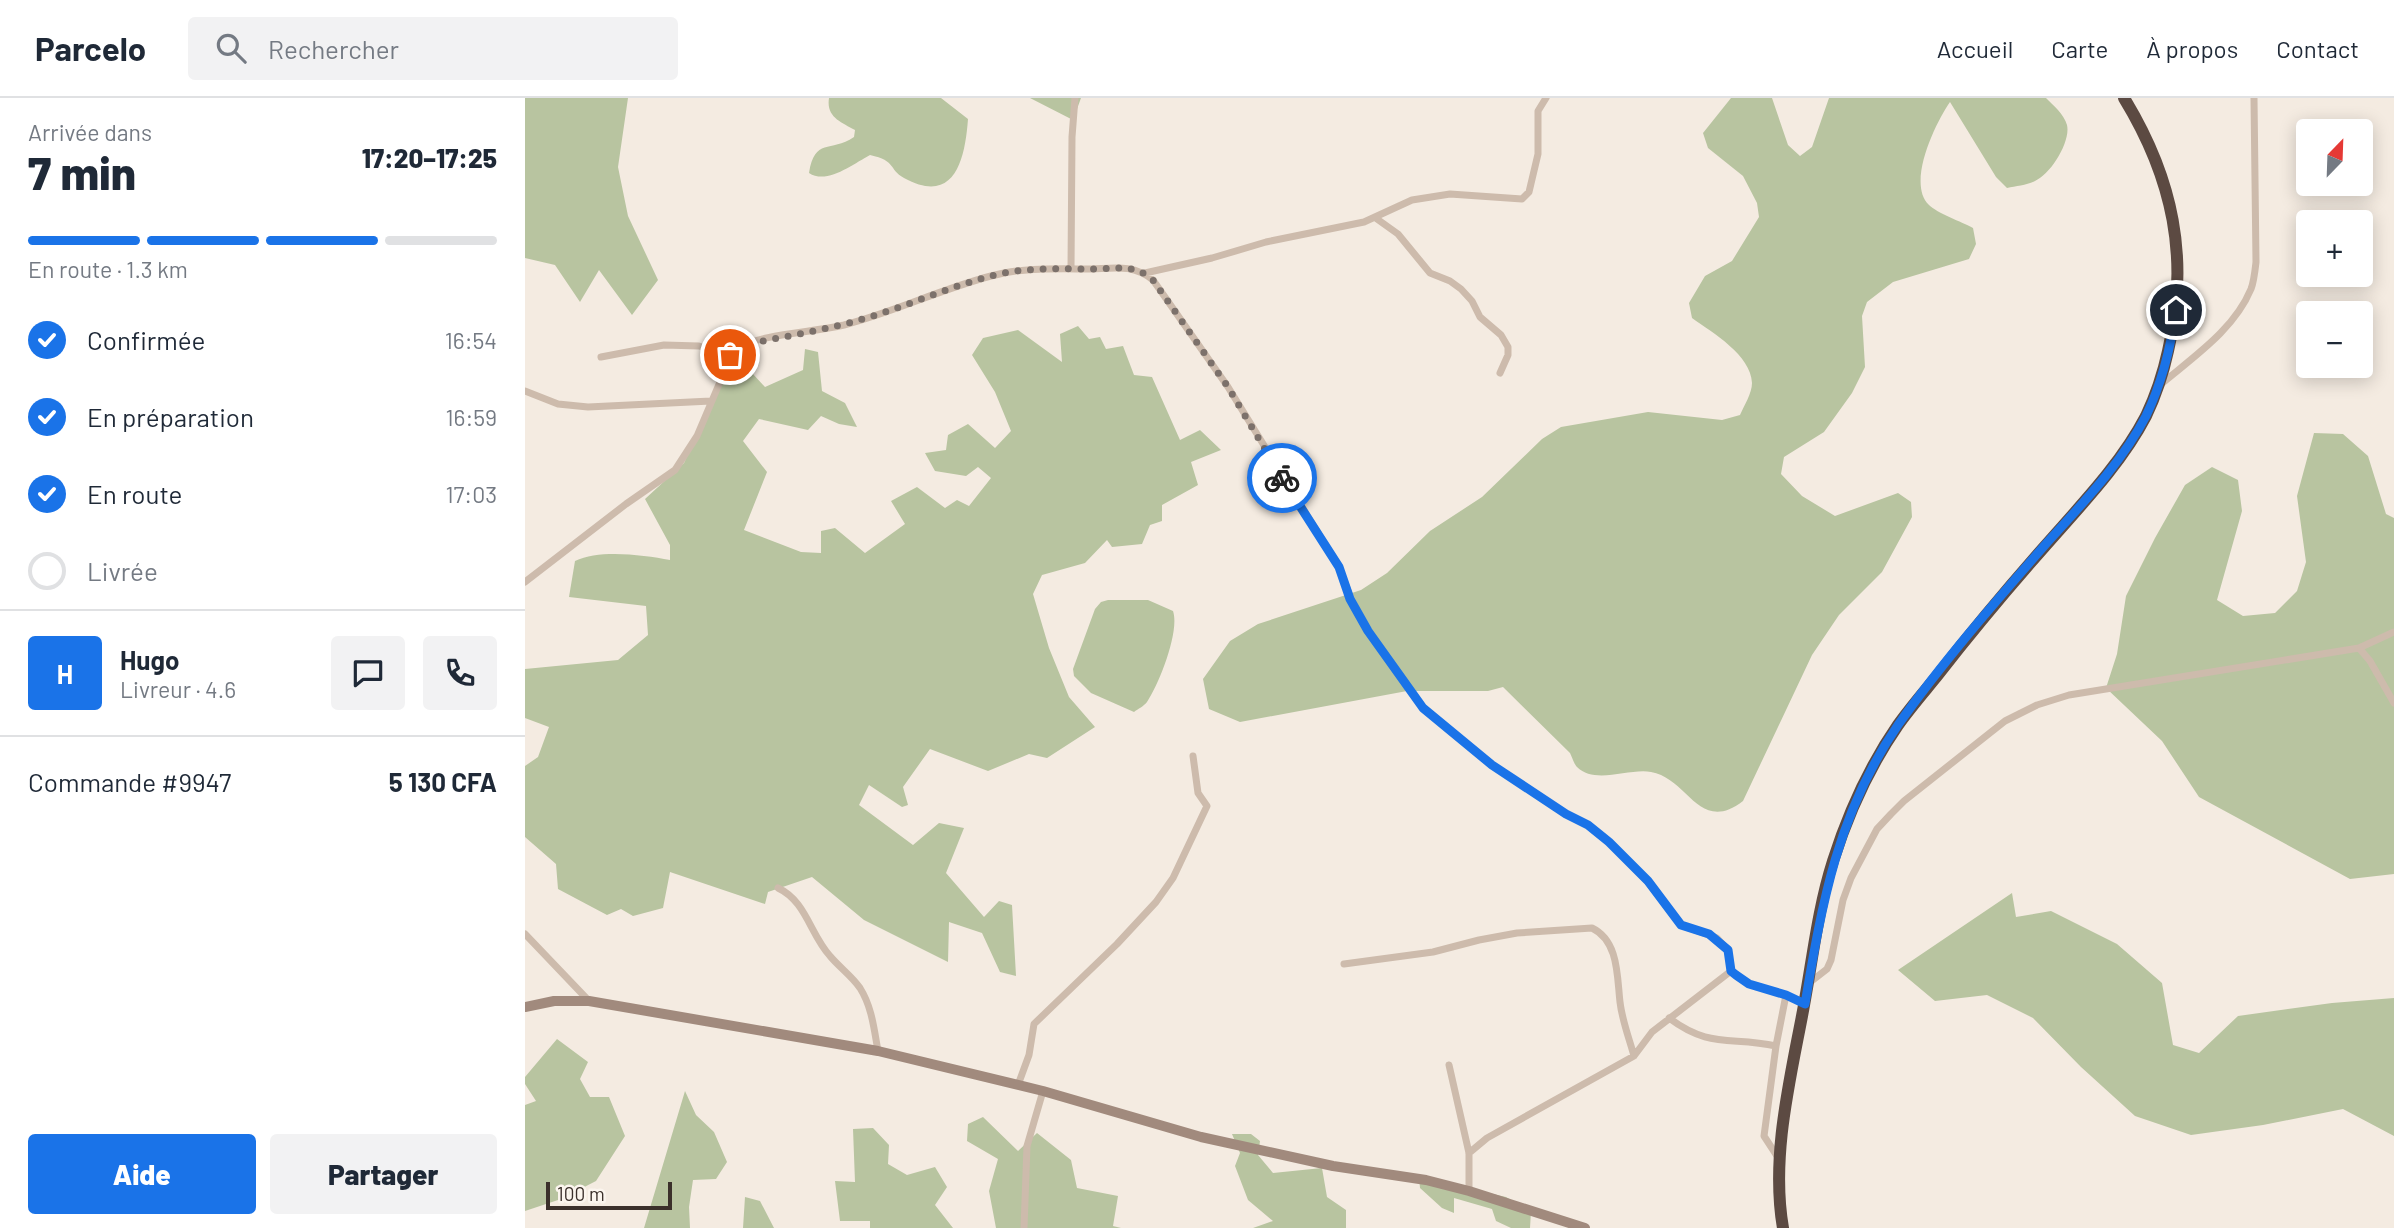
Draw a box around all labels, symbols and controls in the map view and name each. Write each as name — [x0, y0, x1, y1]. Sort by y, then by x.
search box — [188, 17, 678, 80]
text: Parcelo — [35, 28, 146, 68]
icon: search — [212, 29, 250, 67]
text: Rechercher — [268, 33, 399, 64]
text: Accueil — [1937, 34, 2013, 63]
text: Carte — [2051, 34, 2108, 63]
text: À propos — [2146, 34, 2238, 63]
text: Contact — [2276, 34, 2359, 63]
text: Arrivée dans — [28, 118, 152, 146]
north arrow — [2296, 119, 2373, 196]
map controls — [2296, 119, 2373, 378]
text: 17:20–17:25 — [362, 142, 497, 173]
text: 7 min — [28, 144, 136, 199]
button: + — [2296, 210, 2373, 287]
text: En route · 1.3 km — [28, 255, 188, 283]
pin — [2146, 280, 2206, 340]
icon: home — [2157, 291, 2195, 329]
button: − — [2296, 301, 2373, 378]
icon: check — [28, 321, 66, 359]
text: Confirmée — [87, 324, 205, 355]
pin — [700, 325, 760, 385]
text: 16:54 — [445, 326, 497, 354]
icon: bag — [711, 336, 749, 374]
icon: check — [28, 398, 66, 436]
text: En préparation — [87, 401, 254, 432]
text: 16:59 — [446, 403, 497, 431]
courier — [1247, 443, 1317, 513]
icon: bike — [1263, 459, 1301, 497]
icon: check — [28, 475, 66, 513]
text: En route — [87, 478, 182, 509]
text: 17:03 — [445, 480, 497, 508]
text: Livrée — [87, 555, 158, 586]
button: chat — [331, 636, 405, 710]
button: phone — [423, 636, 497, 710]
text: Hugo — [120, 644, 179, 675]
text: H — [57, 658, 73, 689]
text: Livreur · 4.6 — [120, 675, 236, 703]
text: Commande #9947 — [28, 766, 231, 797]
text: 5 130 CFA — [389, 766, 497, 797]
button: Aide — [28, 1134, 256, 1214]
button: Partager — [270, 1134, 497, 1214]
scale bar — [546, 1179, 672, 1211]
text: 100 m — [557, 1182, 605, 1205]

